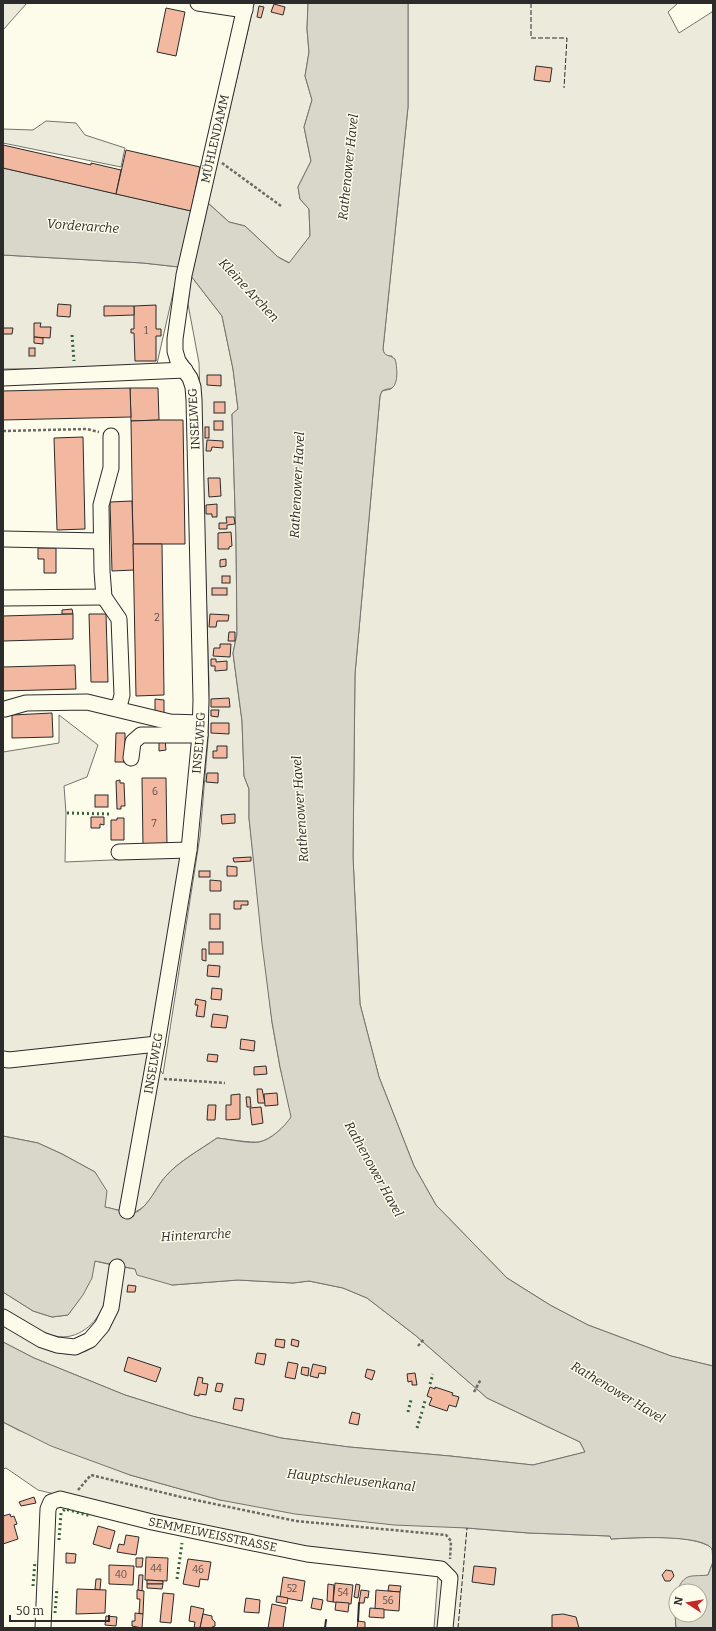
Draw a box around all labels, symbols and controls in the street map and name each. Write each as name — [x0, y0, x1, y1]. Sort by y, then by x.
street label: MÜHLENDAMM — [198, 93, 232, 184]
water label: Rathenower Havel — [335, 113, 361, 221]
water label: Vorderarche — [46, 216, 120, 236]
water label: Kleine Archen — [216, 255, 282, 325]
house number: 1 — [144, 325, 148, 337]
street label: INSELWEG — [185, 388, 203, 450]
water label: Rathenower Havel — [287, 431, 307, 539]
house number: 2 — [154, 612, 160, 624]
street label: INSELWEG — [189, 712, 208, 774]
water label: Rathenower Havel — [289, 755, 311, 863]
house number: 6 — [152, 786, 158, 798]
house number: 7 — [151, 818, 157, 830]
street label: INSELWEG — [141, 1032, 166, 1095]
water label: Rathenower Havel — [342, 1119, 407, 1220]
water label: Hinterarche — [160, 1226, 232, 1244]
water label: Rathenower Havel — [568, 1358, 668, 1426]
water label: Hauptschleusenkanal — [286, 1466, 416, 1494]
street label: SEMMELWEISSTRASSE — [147, 1514, 278, 1555]
house number: 44 — [150, 1563, 162, 1575]
house number: 46 — [192, 1564, 204, 1576]
house number: 40 — [115, 1569, 127, 1581]
house number: 52 — [287, 1583, 297, 1595]
north arrow — [668, 1583, 708, 1623]
house number: 54 — [337, 1587, 349, 1599]
house number: 56 — [382, 1595, 394, 1607]
text: N — [671, 1595, 686, 1607]
scale bar — [10, 1597, 109, 1623]
text: 50 m — [16, 1604, 45, 1618]

